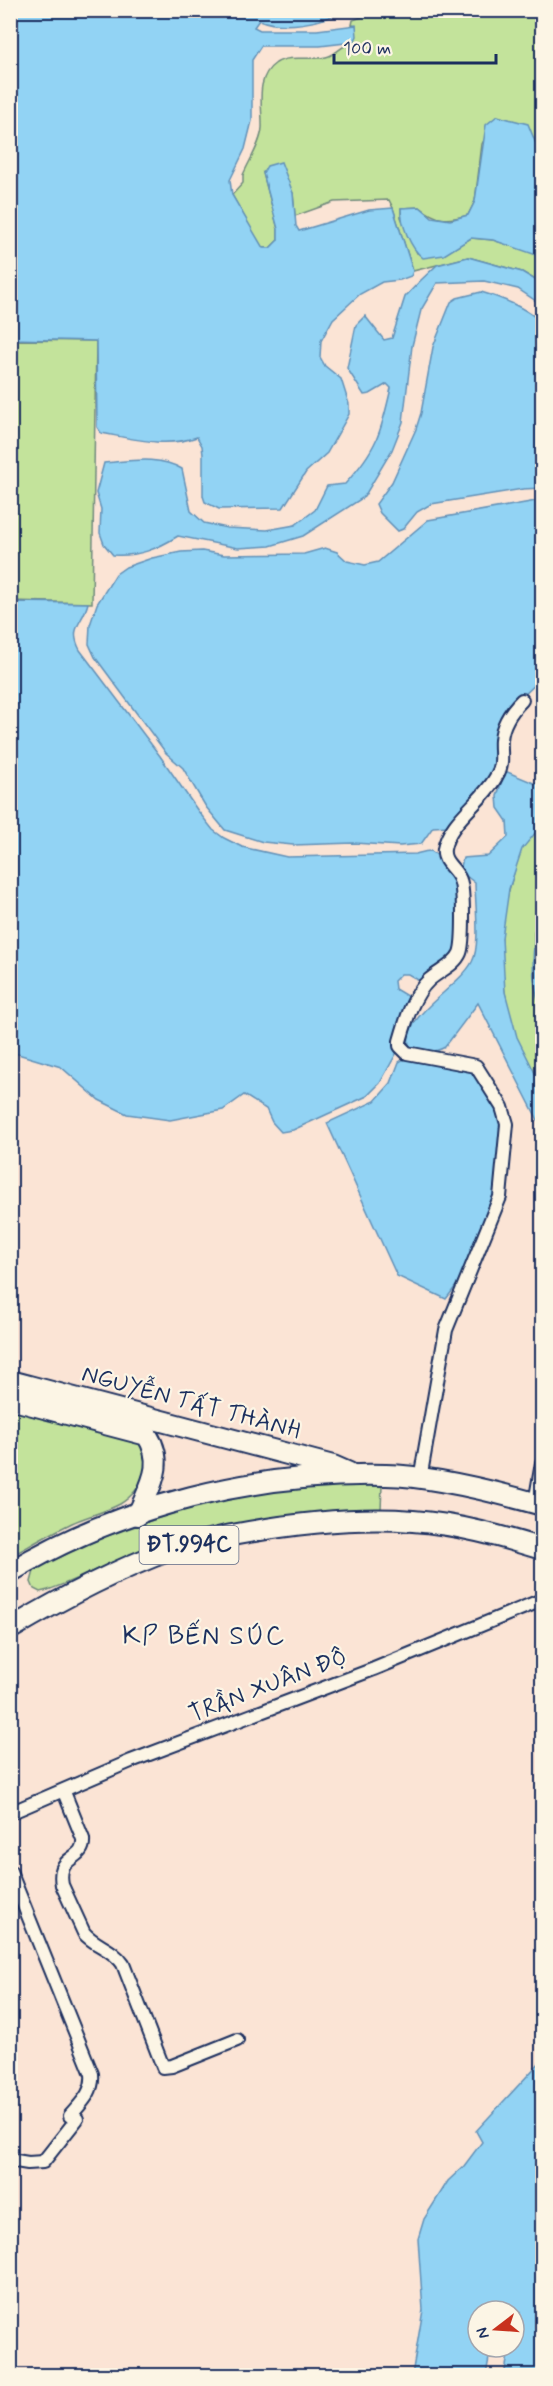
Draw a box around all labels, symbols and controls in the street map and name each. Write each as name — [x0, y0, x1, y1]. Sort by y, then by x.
scale bar — [334, 27, 496, 65]
text: 100 m — [343, 37, 391, 61]
street label: NGUYỄN TẤT THÀNH — [78, 1357, 304, 1447]
road number: ĐT.994C — [140, 1526, 238, 1564]
district label: KP BẾN SÚC — [122, 1619, 286, 1654]
street label: TRẦN XUÂN ĐỘ — [184, 1641, 351, 1730]
north arrow — [466, 2299, 526, 2359]
text: N — [471, 2325, 495, 2341]

